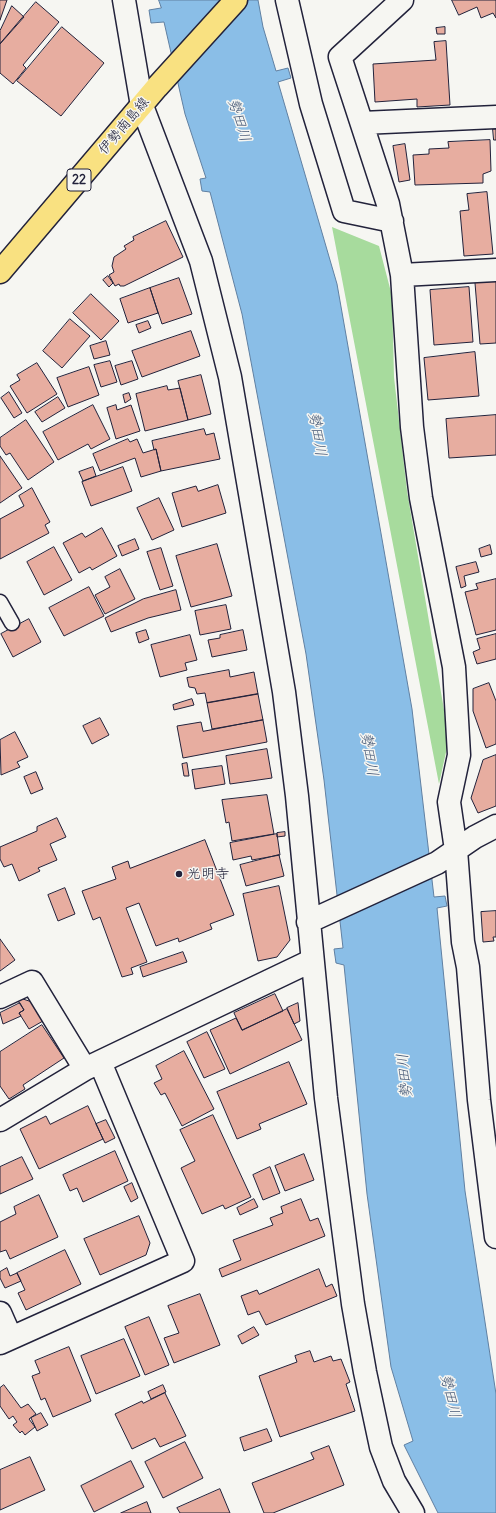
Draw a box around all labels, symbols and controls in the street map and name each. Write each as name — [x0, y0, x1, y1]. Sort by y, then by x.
street label: 伊勢南島線 — [95, 94, 153, 158]
water label: 勢田川 — [224, 96, 254, 144]
road number: 22 — [67, 169, 91, 191]
water label: 勢田川 — [304, 410, 330, 458]
water label: 勢田川 — [357, 730, 381, 778]
place label: 光明寺 — [187, 866, 229, 882]
marker: 光明寺 — [174, 869, 184, 879]
water label: 勢田川 — [394, 1053, 416, 1099]
water label: 勢田川 — [436, 1372, 464, 1420]

